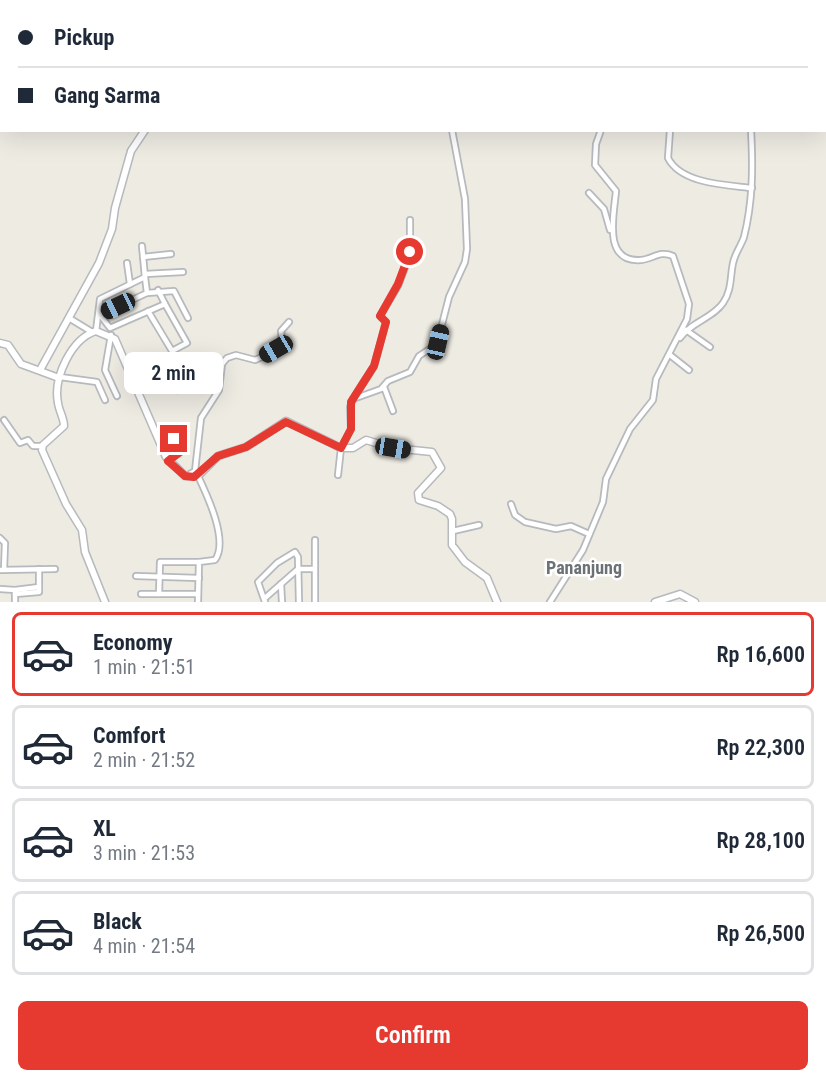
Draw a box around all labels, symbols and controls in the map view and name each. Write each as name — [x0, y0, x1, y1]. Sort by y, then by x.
text: Pickup — [54, 25, 114, 50]
text: Gang Sarma — [54, 83, 160, 108]
route start — [396, 238, 423, 265]
car — [98, 290, 138, 322]
car — [425, 322, 451, 362]
car — [256, 332, 296, 366]
callout: 2 min — [124, 352, 224, 394]
text: 2 min — [151, 361, 196, 385]
route end — [160, 425, 187, 452]
car — [374, 436, 412, 460]
district label: Pananjung — [546, 557, 622, 578]
icon: car — [21, 627, 75, 681]
text: Economy — [93, 630, 173, 655]
text: Rp 16,600 — [717, 642, 805, 667]
text: 1 min · 21:51 — [93, 655, 195, 679]
icon: car — [21, 720, 75, 774]
text: Comfort — [93, 723, 166, 748]
text: Rp 22,300 — [717, 735, 805, 760]
text: 2 min · 21:52 — [93, 748, 195, 772]
icon: car — [21, 813, 75, 867]
text: XL — [93, 816, 116, 841]
text: Rp 28,100 — [717, 828, 805, 853]
text: 3 min · 21:53 — [93, 841, 195, 865]
icon: car — [21, 906, 75, 960]
text: Black — [93, 909, 142, 934]
text: Rp 26,500 — [717, 921, 805, 946]
text: 4 min · 21:54 — [93, 934, 195, 958]
button: Confirm — [18, 1001, 808, 1070]

